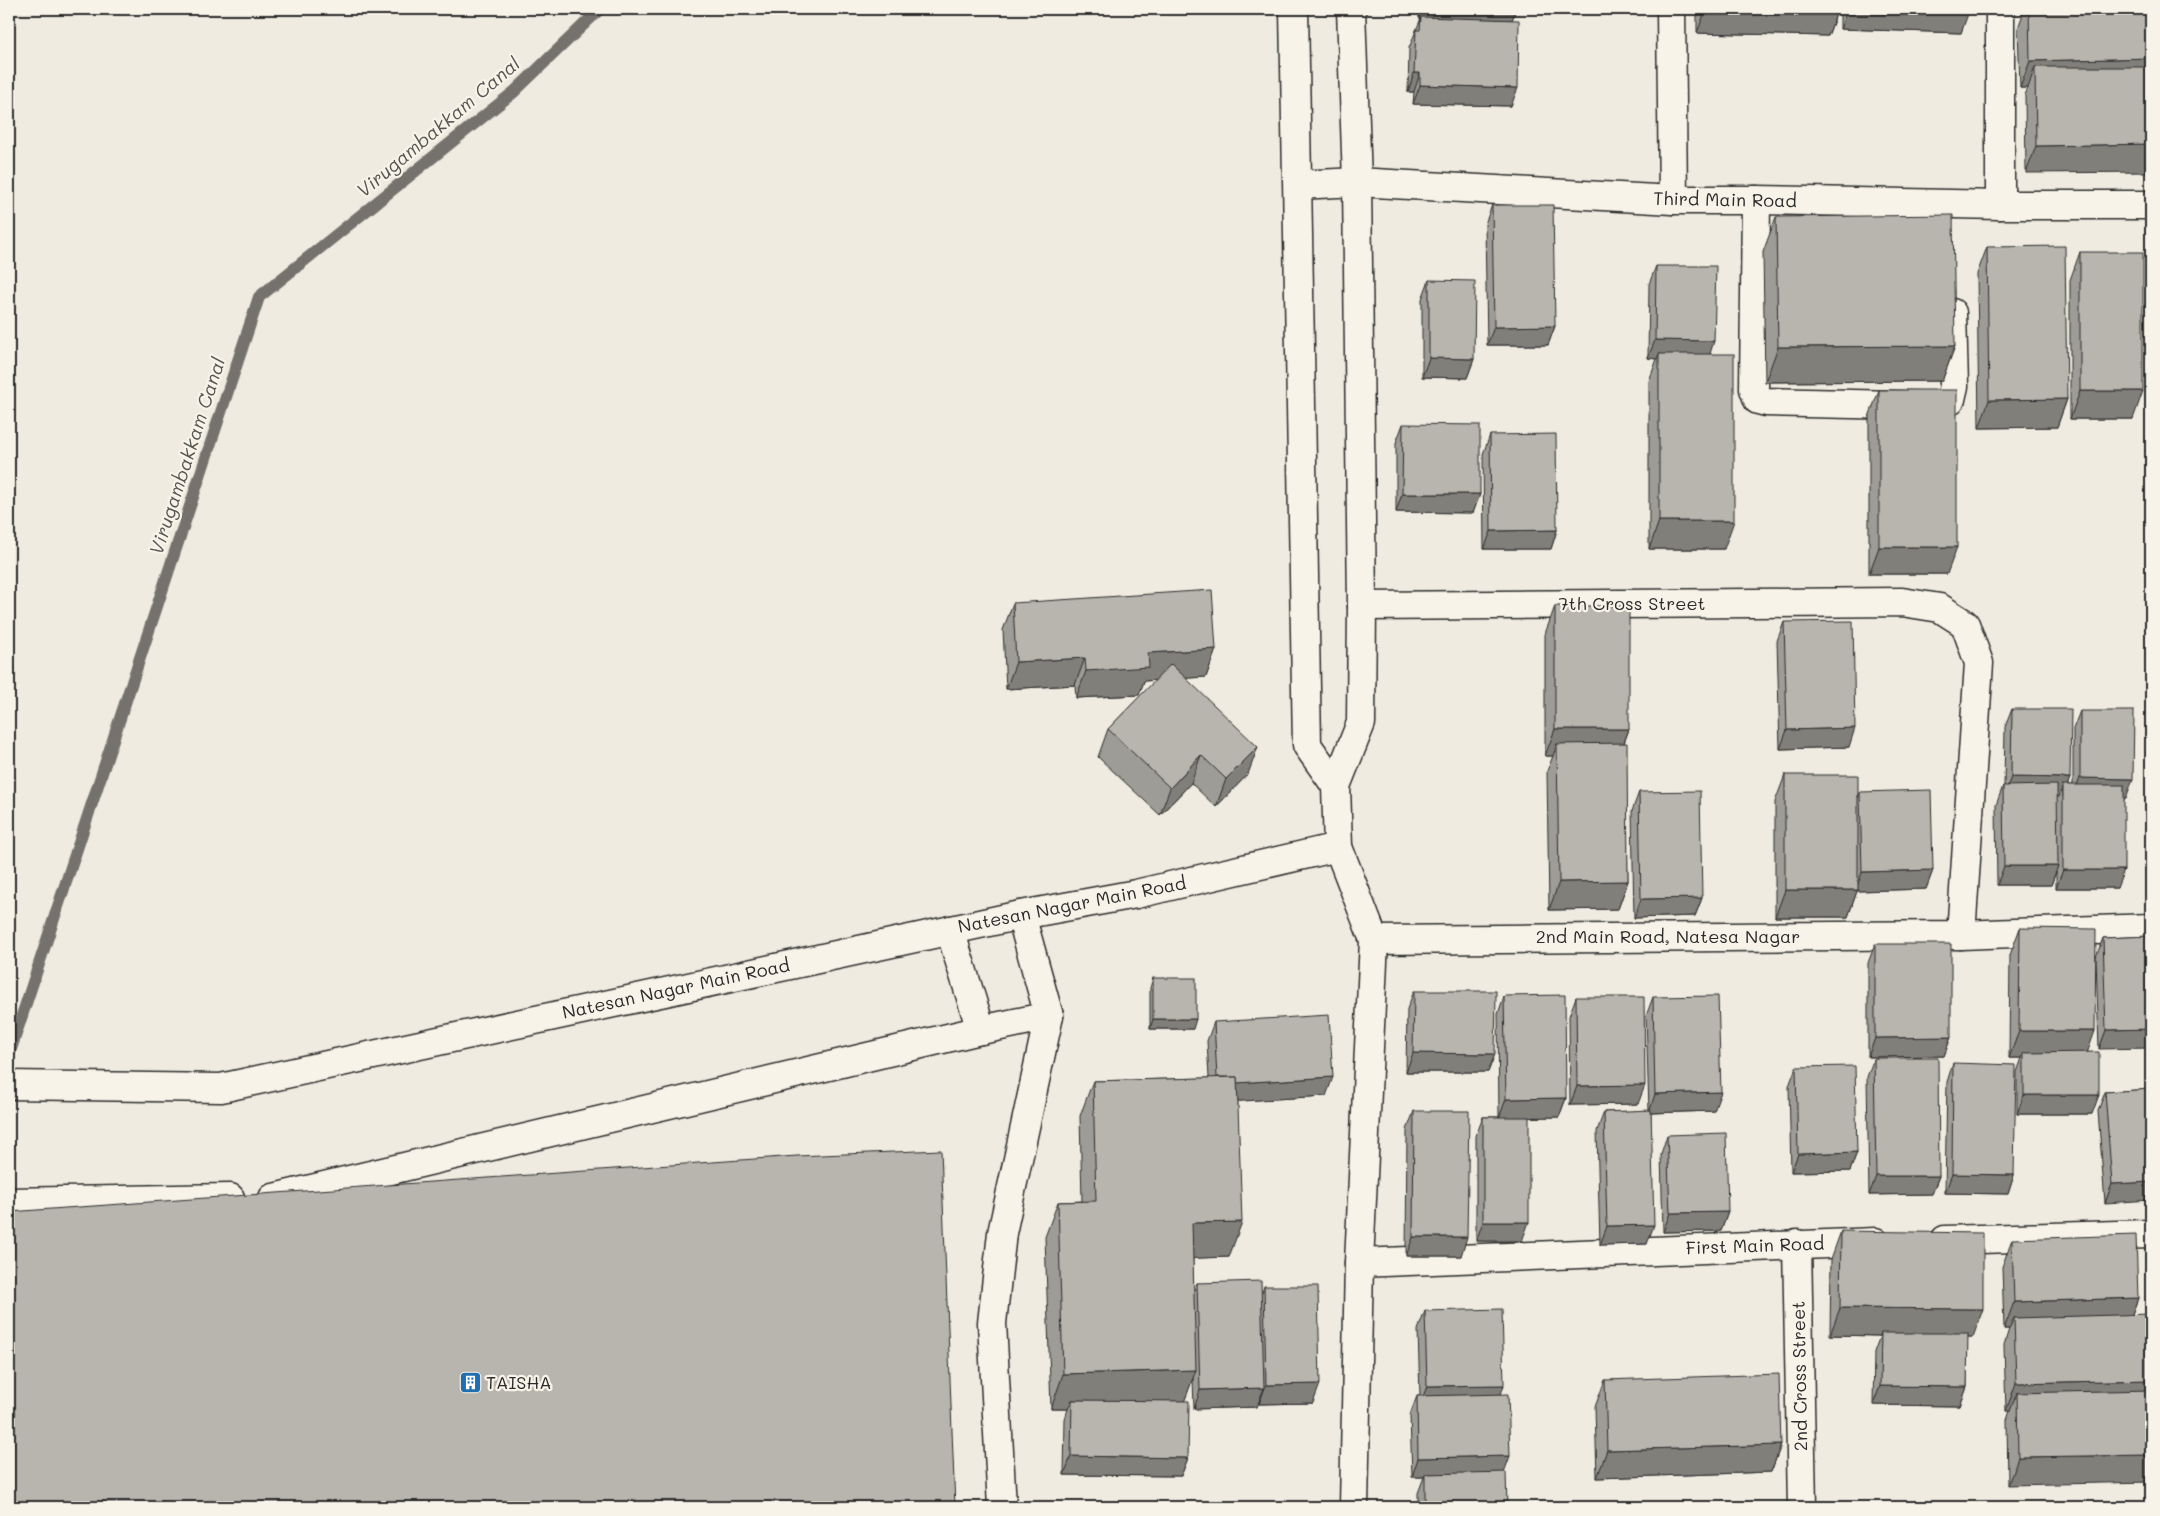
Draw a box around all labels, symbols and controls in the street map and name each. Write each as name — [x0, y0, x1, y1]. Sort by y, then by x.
water label: Virugambakkam Canal — [351, 51, 525, 202]
street label: Third Main Road — [1653, 186, 1797, 212]
water label: Virugambakkam Canal — [143, 354, 230, 558]
street label: 7th Cross Street — [1559, 591, 1705, 615]
street label: Natesan Nagar Main Road — [956, 870, 1188, 938]
street label: 2nd Main Road, Natesa Nagar — [1536, 924, 1800, 948]
street label: Natesan Nagar Main Road — [560, 952, 792, 1024]
street label: First Main Road — [1685, 1231, 1825, 1259]
street label: 2nd Cross Street — [1786, 1301, 1812, 1451]
place label: TAISHA — [486, 1370, 552, 1394]
building icon: TAISHA — [458, 1371, 482, 1395]

